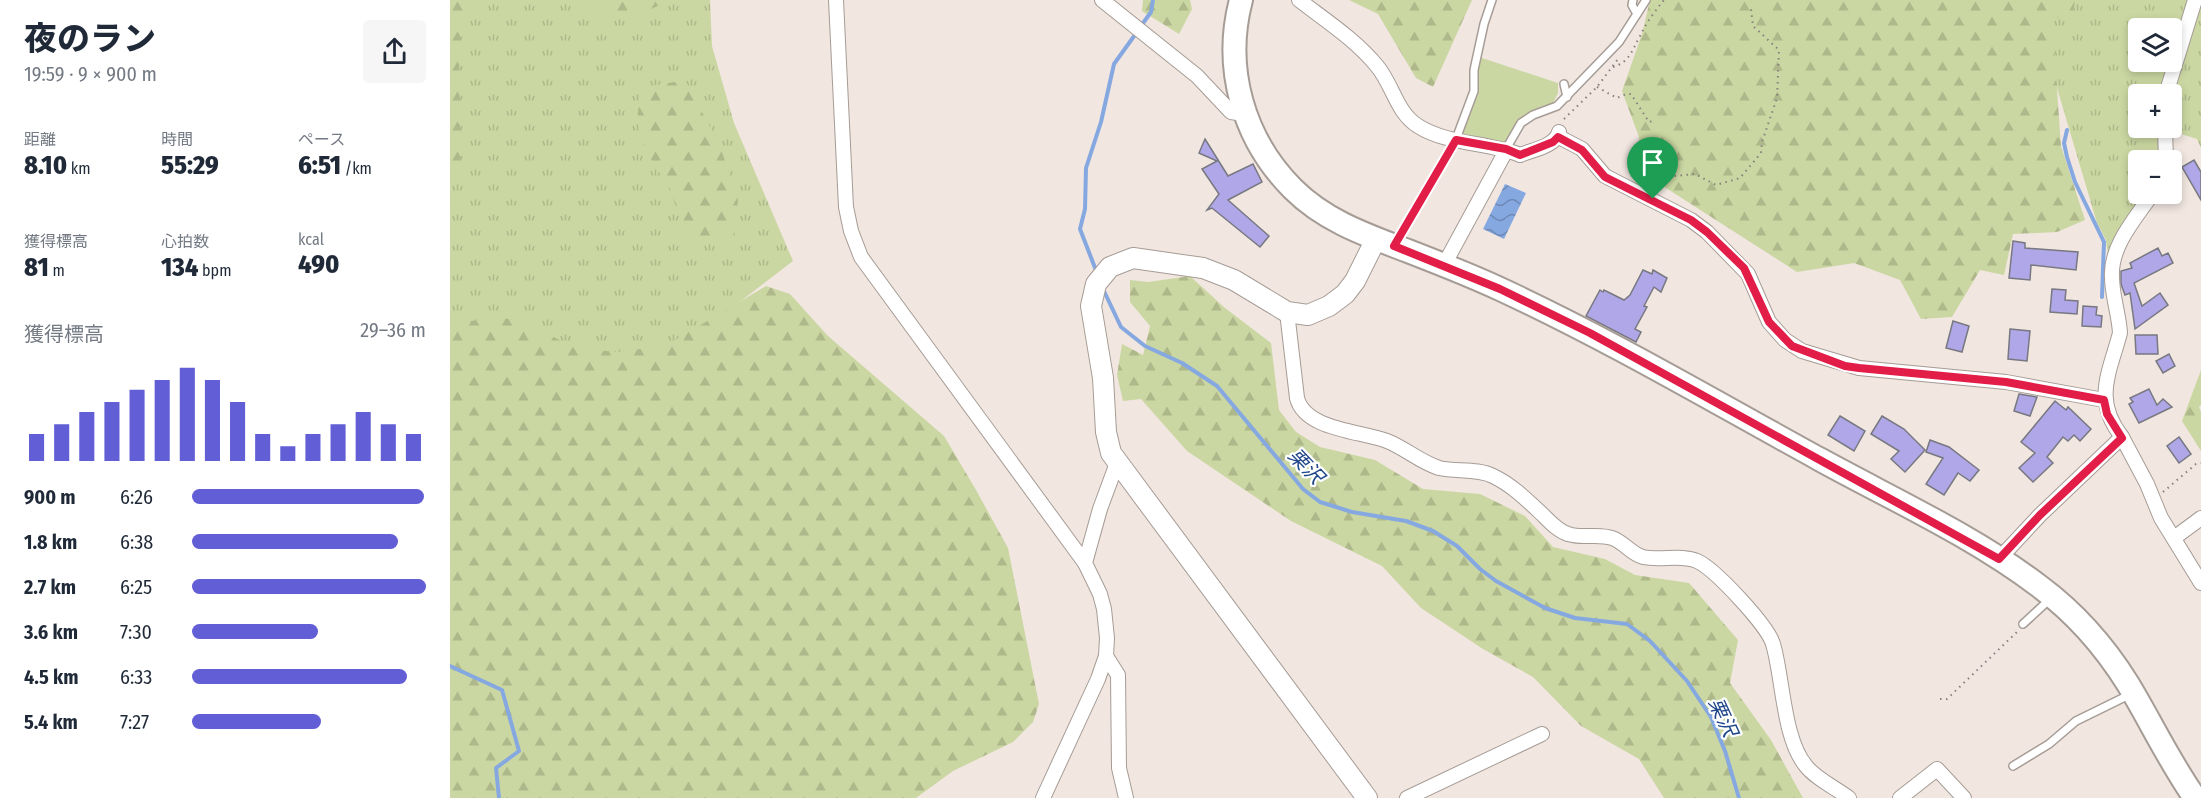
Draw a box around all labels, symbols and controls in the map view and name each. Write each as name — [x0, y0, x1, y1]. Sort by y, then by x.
map controls — [2128, 18, 2182, 204]
button: layers — [2128, 18, 2182, 72]
text: 夜のラン — [24, 19, 156, 59]
button: share — [363, 20, 426, 83]
text: 19:59 · 9 × 900 m — [24, 62, 157, 86]
button: + — [2128, 84, 2182, 138]
text: 距離 — [24, 130, 56, 149]
text: 時間 — [161, 130, 193, 149]
text: ペース — [298, 130, 345, 149]
pin — [1627, 137, 1678, 199]
icon: arrive — [1636, 146, 1669, 179]
text: 8.10 — [24, 150, 67, 181]
text: 55:29 — [161, 150, 219, 181]
text: 6:51 — [298, 150, 341, 181]
button: − — [2128, 150, 2182, 204]
text: km — [67, 159, 91, 178]
text: /km — [341, 159, 372, 178]
text: kcal — [298, 230, 324, 249]
text: 獲得標高 — [24, 232, 88, 251]
text: 心拍数 — [161, 232, 209, 251]
text: 490 — [298, 249, 339, 280]
text: 81 — [24, 252, 49, 283]
text: 134 — [161, 252, 198, 283]
text: m — [49, 261, 65, 280]
text: bpm — [198, 261, 231, 280]
text: 29–36 m — [360, 318, 426, 342]
text: 獲得標高 — [24, 322, 104, 346]
water label: 栗沢 — [1283, 443, 1331, 491]
text: 900 m — [24, 485, 76, 509]
text: 6:26 — [120, 485, 153, 509]
text: 1.8 km — [24, 530, 77, 554]
text: 6:38 — [120, 530, 153, 554]
text: 2.7 km — [24, 575, 76, 599]
text: 6:25 — [120, 575, 152, 599]
text: 3.6 km — [24, 620, 78, 644]
text: 7:30 — [120, 620, 152, 644]
text: 4.5 km — [24, 665, 78, 689]
text: 6:33 — [120, 665, 152, 689]
water label: 栗沢 — [1704, 694, 1744, 743]
text: 5.4 km — [24, 710, 78, 734]
text: 7:27 — [120, 710, 149, 734]

